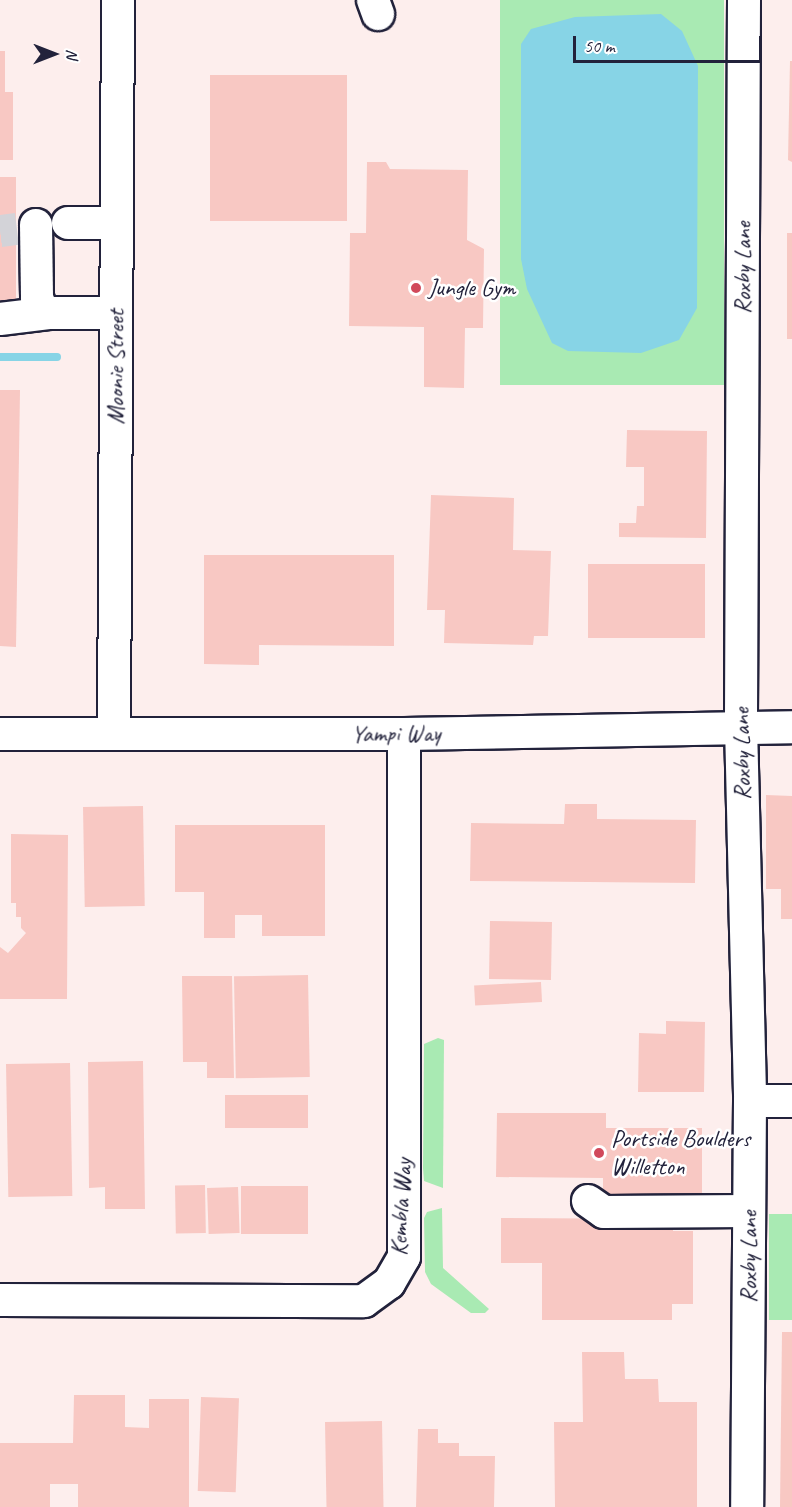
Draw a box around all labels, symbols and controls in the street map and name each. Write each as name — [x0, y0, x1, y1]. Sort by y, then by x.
north arrow — [24, 24, 84, 84]
scale bar — [576, 24, 765, 62]
text: 50 m — [584, 35, 615, 57]
text: N — [62, 49, 82, 59]
street label: Roxby Lane — [729, 221, 757, 315]
place label: Jungle Gym — [428, 274, 515, 302]
marker: Jungle Gym — [409, 281, 423, 295]
street label: Moonie Street — [102, 309, 130, 425]
street label: Roxby Lane — [727, 707, 757, 801]
street label: Yampi Way — [351, 719, 441, 749]
place label: Portside Boulders Willetton — [611, 1125, 750, 1181]
marker: Portside Boulders Willetton — [592, 1146, 606, 1160]
street label: Kembla Way — [384, 1157, 418, 1257]
street label: Roxby Lane — [735, 1210, 763, 1304]

